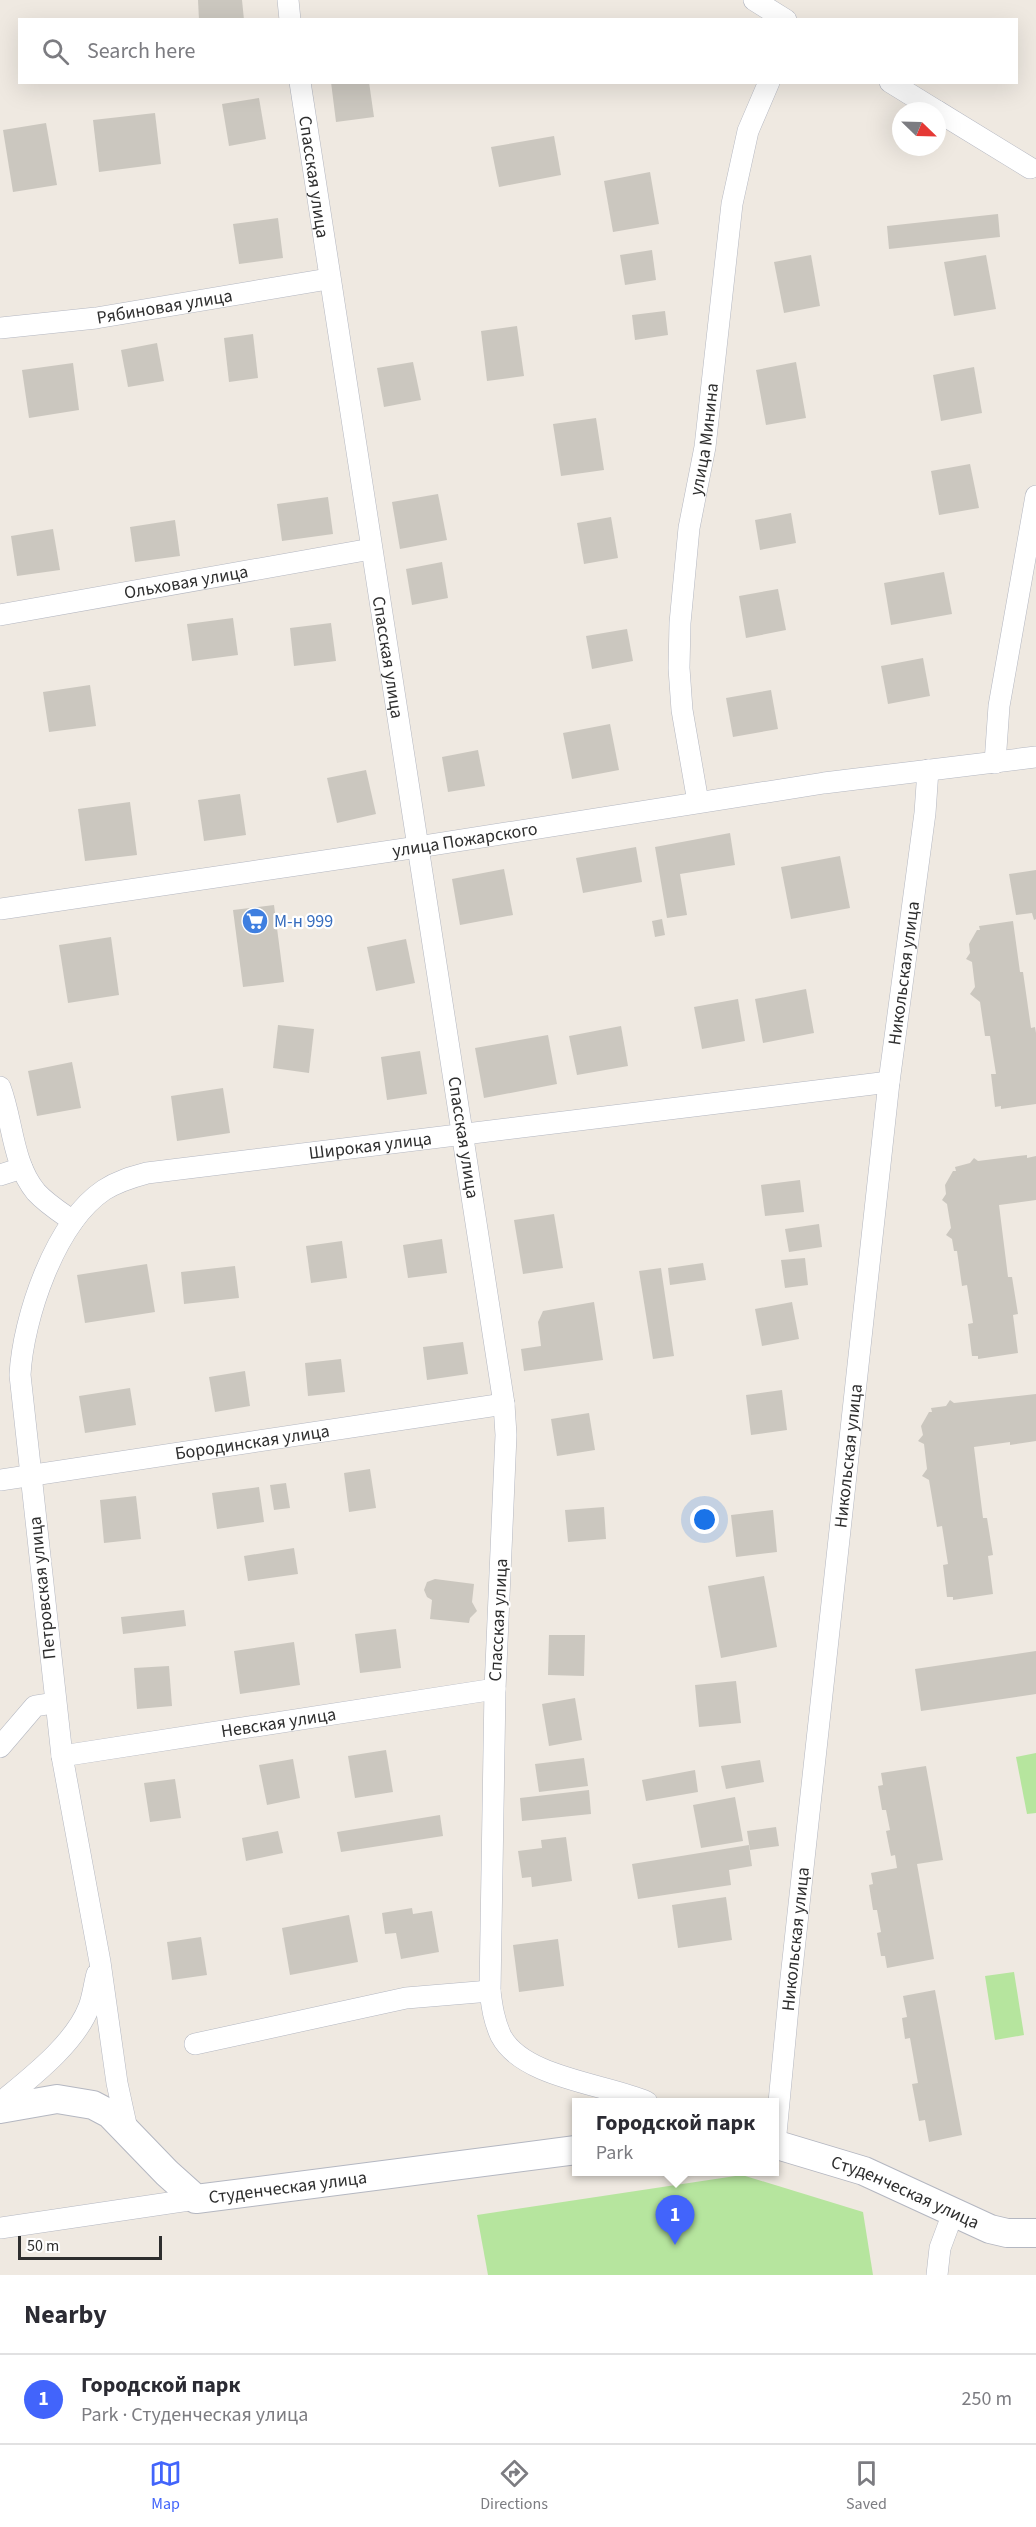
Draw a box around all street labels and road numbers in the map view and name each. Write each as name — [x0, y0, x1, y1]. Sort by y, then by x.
street label: Спасская улица — [292, 114, 335, 240]
street label: Рябиновая улица — [95, 283, 234, 331]
street label: улица Минина — [684, 382, 725, 498]
street label: Ольховая улица — [122, 559, 250, 606]
street label: Спасская улица — [366, 595, 410, 720]
street label: улица Пожарского — [391, 816, 539, 864]
street label: Никольская улица — [882, 900, 926, 1047]
street label: Спасская улица — [441, 1075, 485, 1200]
street label: Широкая улица — [307, 1126, 433, 1166]
street label: Никольская улица — [828, 1383, 869, 1529]
street label: Бородинская улица — [173, 1418, 331, 1466]
street label: Петровская улица — [23, 1515, 62, 1661]
street label: Спасская улица — [483, 1558, 514, 1682]
street label: Невская улица — [219, 1702, 338, 1744]
street label: Никольская улица — [776, 1866, 816, 2012]
street label: Студенческая улица — [828, 2150, 983, 2235]
street label: Студенческая улица — [207, 2165, 368, 2210]

